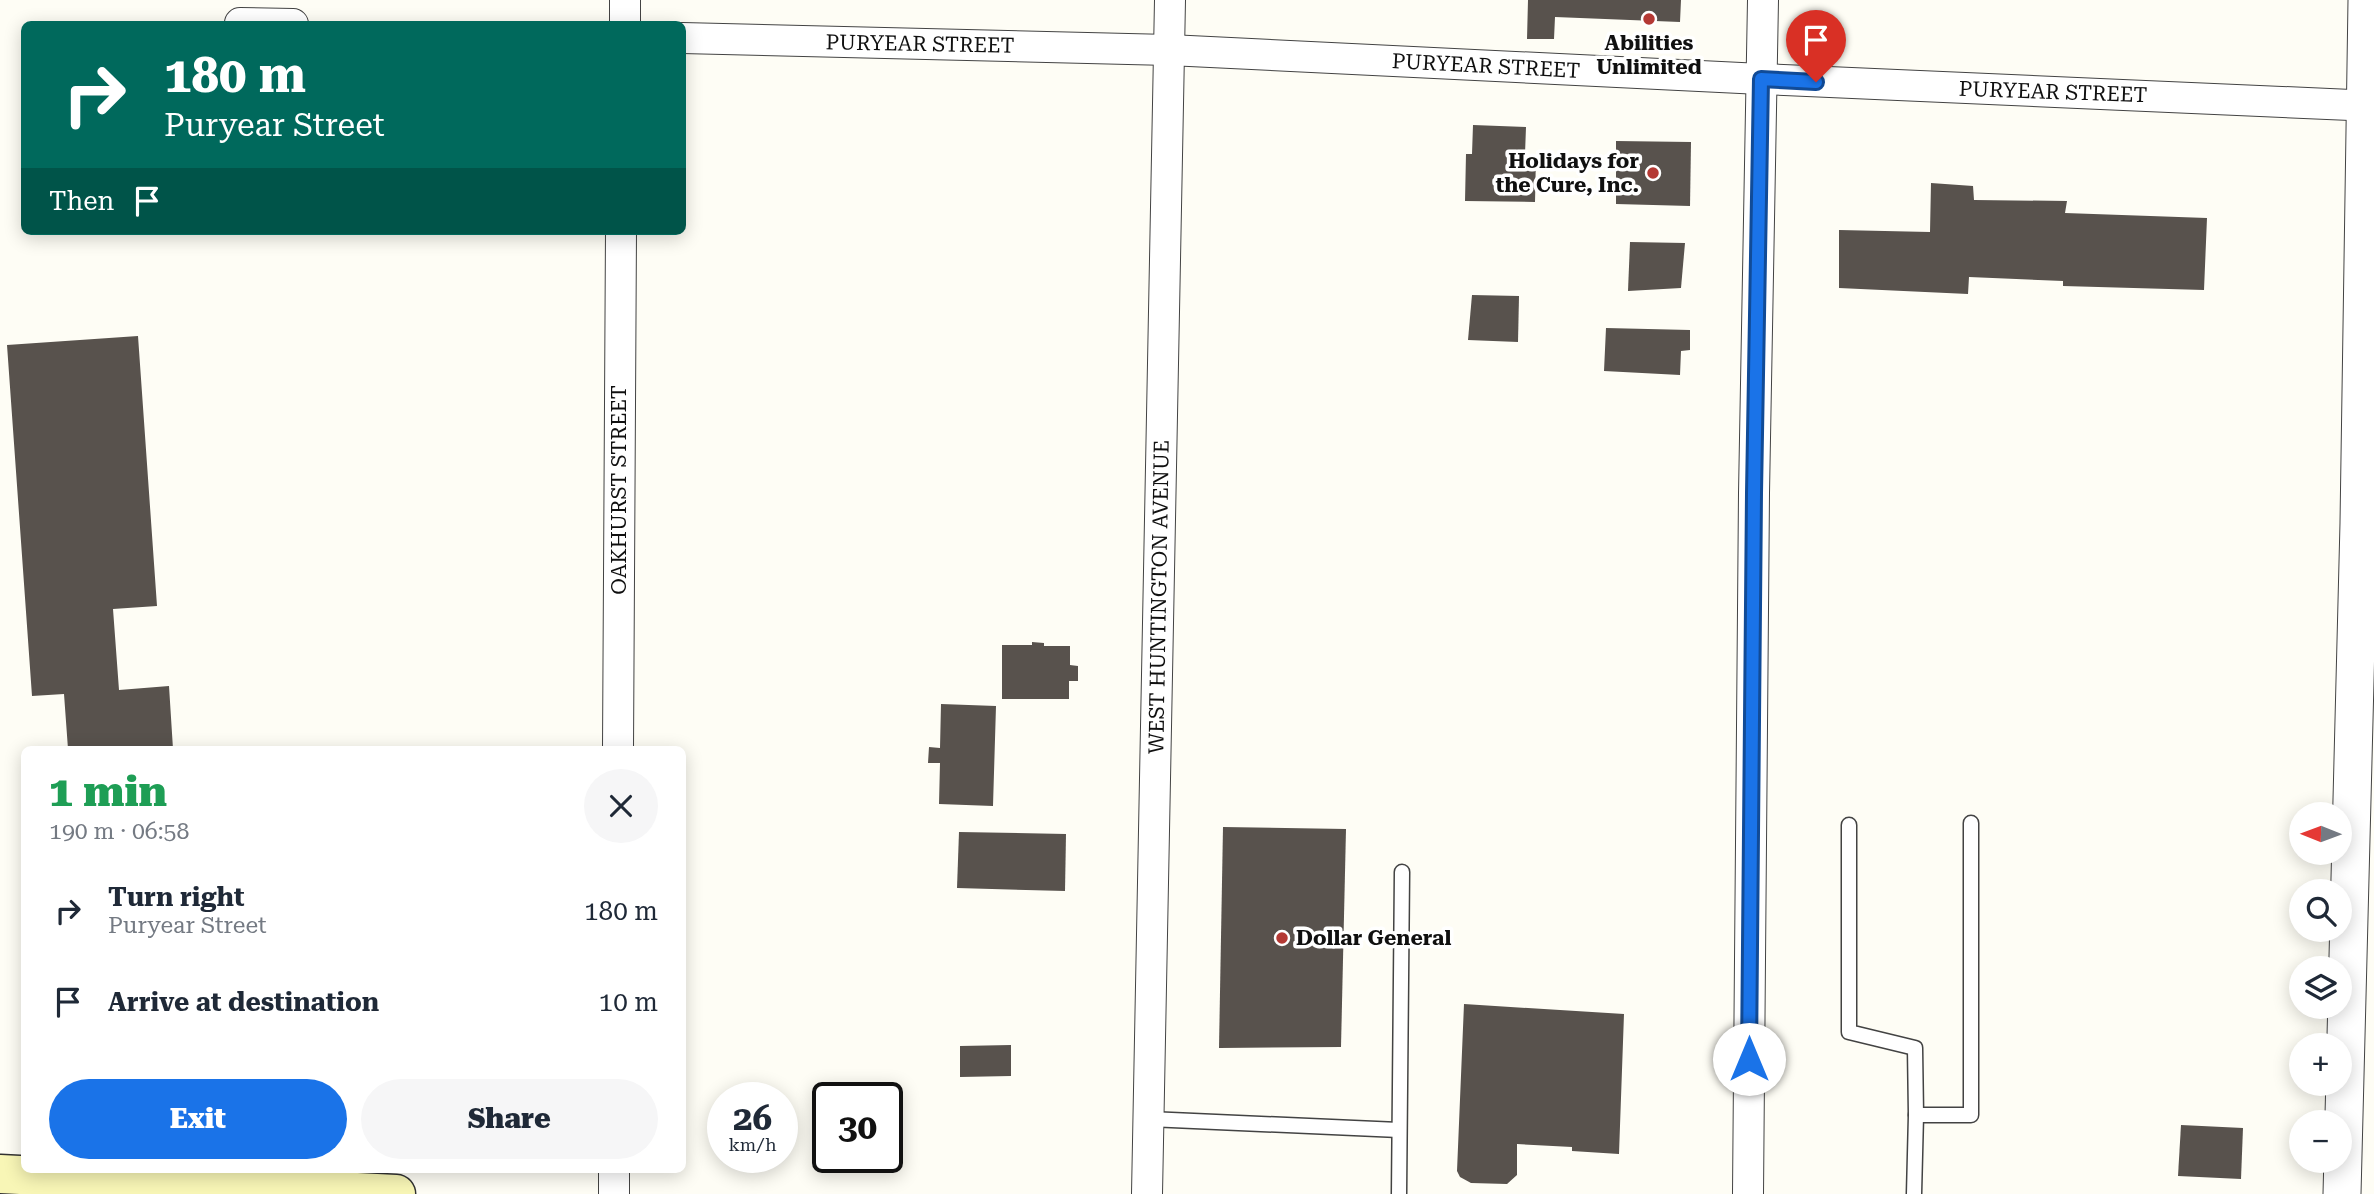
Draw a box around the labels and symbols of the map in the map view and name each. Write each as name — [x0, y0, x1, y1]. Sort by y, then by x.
pin — [1786, 10, 1846, 82]
marker: Abilities Unlimited — [1641, 11, 1657, 27]
street label: PURYEAR STREET — [825, 30, 1015, 58]
place label: Abilities Unlimited — [1596, 31, 1702, 79]
street label: PURYEAR STREET — [1391, 49, 1581, 83]
street label: PURYEAR STREET — [1958, 77, 2148, 107]
place label: Holidays for the Cure, Inc. — [1496, 149, 1639, 197]
marker: Holidays for the Cure, Inc. — [1645, 165, 1661, 181]
street label: OAKHURST STREET — [607, 385, 631, 595]
street label: WEST HUNTINGTON AVENUE — [1144, 440, 1174, 754]
north arrow — [2289, 802, 2352, 864]
place label: Dollar General — [1296, 926, 1451, 950]
marker: Dollar General — [1274, 930, 1290, 946]
position arrow — [1712, 1022, 1786, 1096]
speed limit sign: 30 — [812, 1082, 903, 1173]

